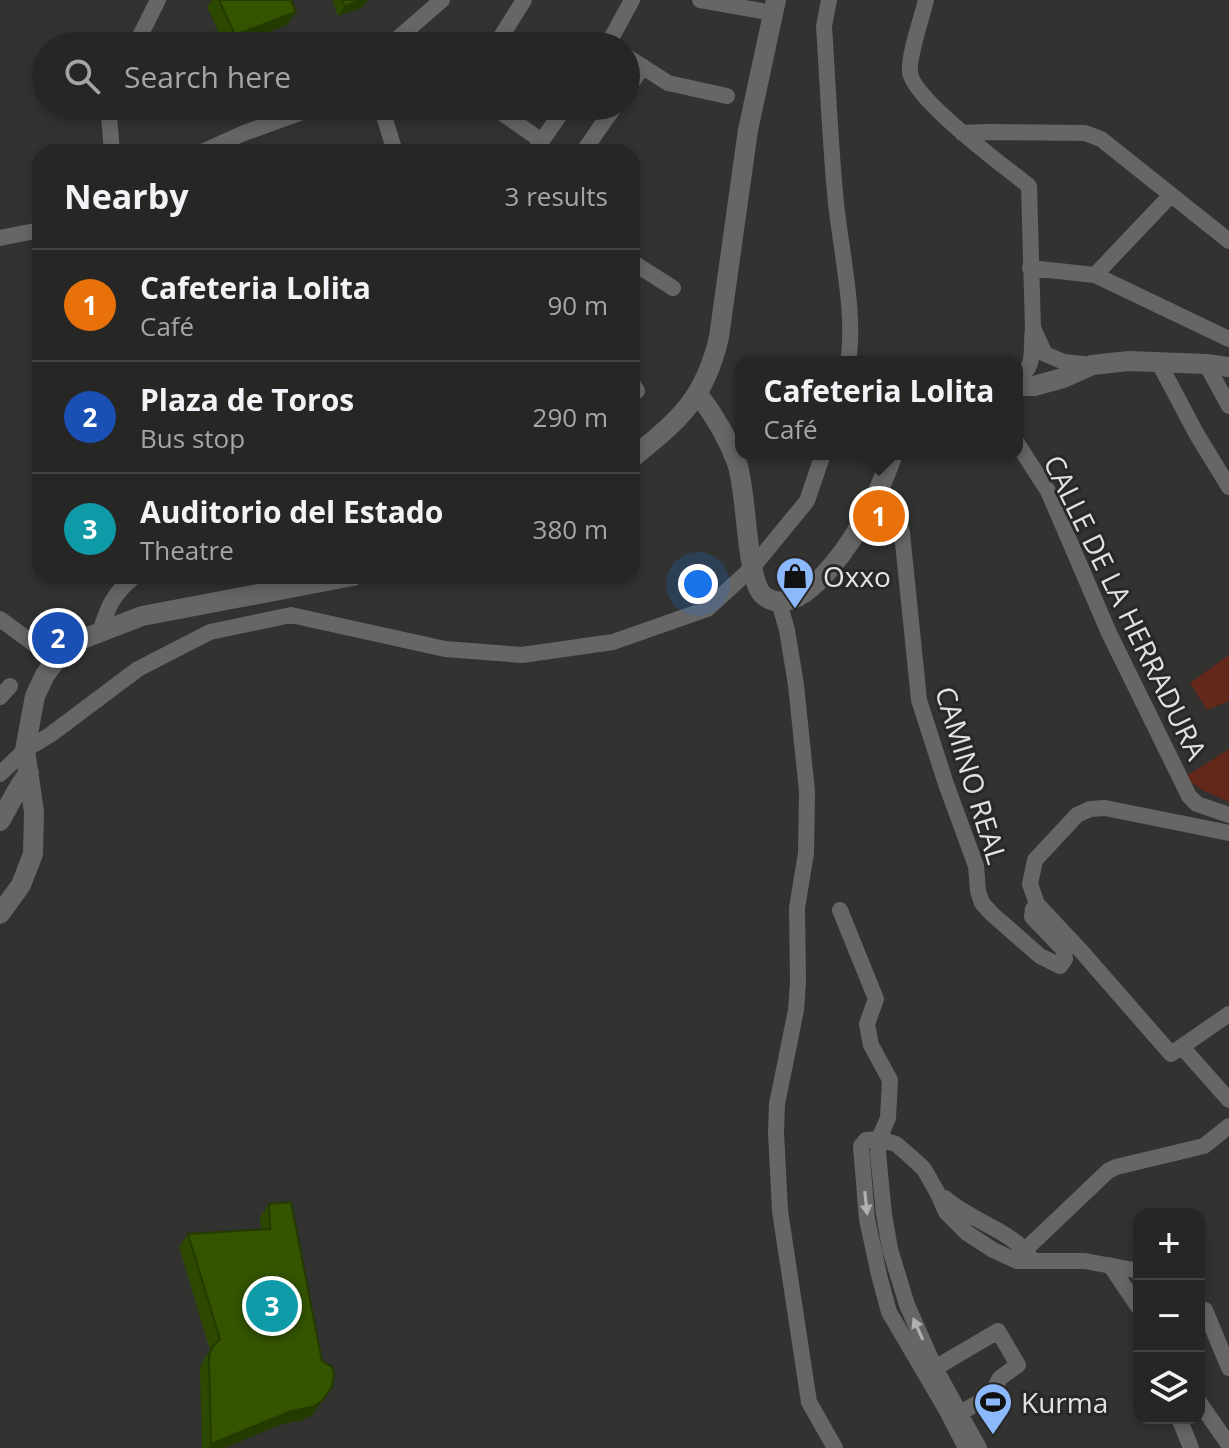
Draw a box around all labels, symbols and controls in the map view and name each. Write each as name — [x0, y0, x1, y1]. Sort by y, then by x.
search box — [32, 32, 640, 120]
icon: search — [60, 54, 104, 98]
text: Search here — [124, 56, 291, 97]
text: Nearby — [64, 173, 189, 219]
text: 3 results — [505, 178, 608, 214]
text: Cafeteria Lolita — [140, 267, 371, 308]
text: 1 — [83, 287, 97, 323]
text: 90 m — [547, 287, 608, 323]
text: Café — [140, 308, 194, 344]
popup — [735, 356, 1023, 460]
text: Cafeteria Lolita — [764, 370, 995, 411]
text: Plaza de Toros — [140, 379, 354, 420]
text: 2 — [83, 399, 97, 435]
text: 290 m — [533, 399, 608, 435]
text: Café — [764, 411, 818, 447]
text: Bus stop — [140, 420, 245, 456]
street label: CALLE DE LA HERRADURA — [1036, 448, 1216, 766]
pin: 1 — [853, 486, 905, 546]
text: Auditorio del Estado — [140, 491, 443, 532]
text: 3 — [83, 511, 97, 547]
text: 380 m — [533, 511, 608, 547]
text: Theatre — [140, 532, 234, 568]
shop icon: Oxxo — [774, 555, 816, 610]
place label: Oxxo — [823, 557, 891, 595]
your location — [678, 564, 718, 604]
pin: 2 — [32, 608, 84, 668]
street label: CAMINO REAL — [927, 682, 1017, 868]
one-way arrow — [859, 1191, 872, 1216]
map controls — [1133, 1208, 1205, 1424]
button: + — [1133, 1208, 1205, 1280]
pin: 3 — [246, 1276, 298, 1336]
button: − — [1133, 1280, 1205, 1352]
one-way arrow — [911, 1317, 925, 1341]
button: layers — [1133, 1352, 1205, 1424]
sports icon: Kurma — [972, 1381, 1014, 1436]
place label: Kurma — [1021, 1383, 1108, 1421]

